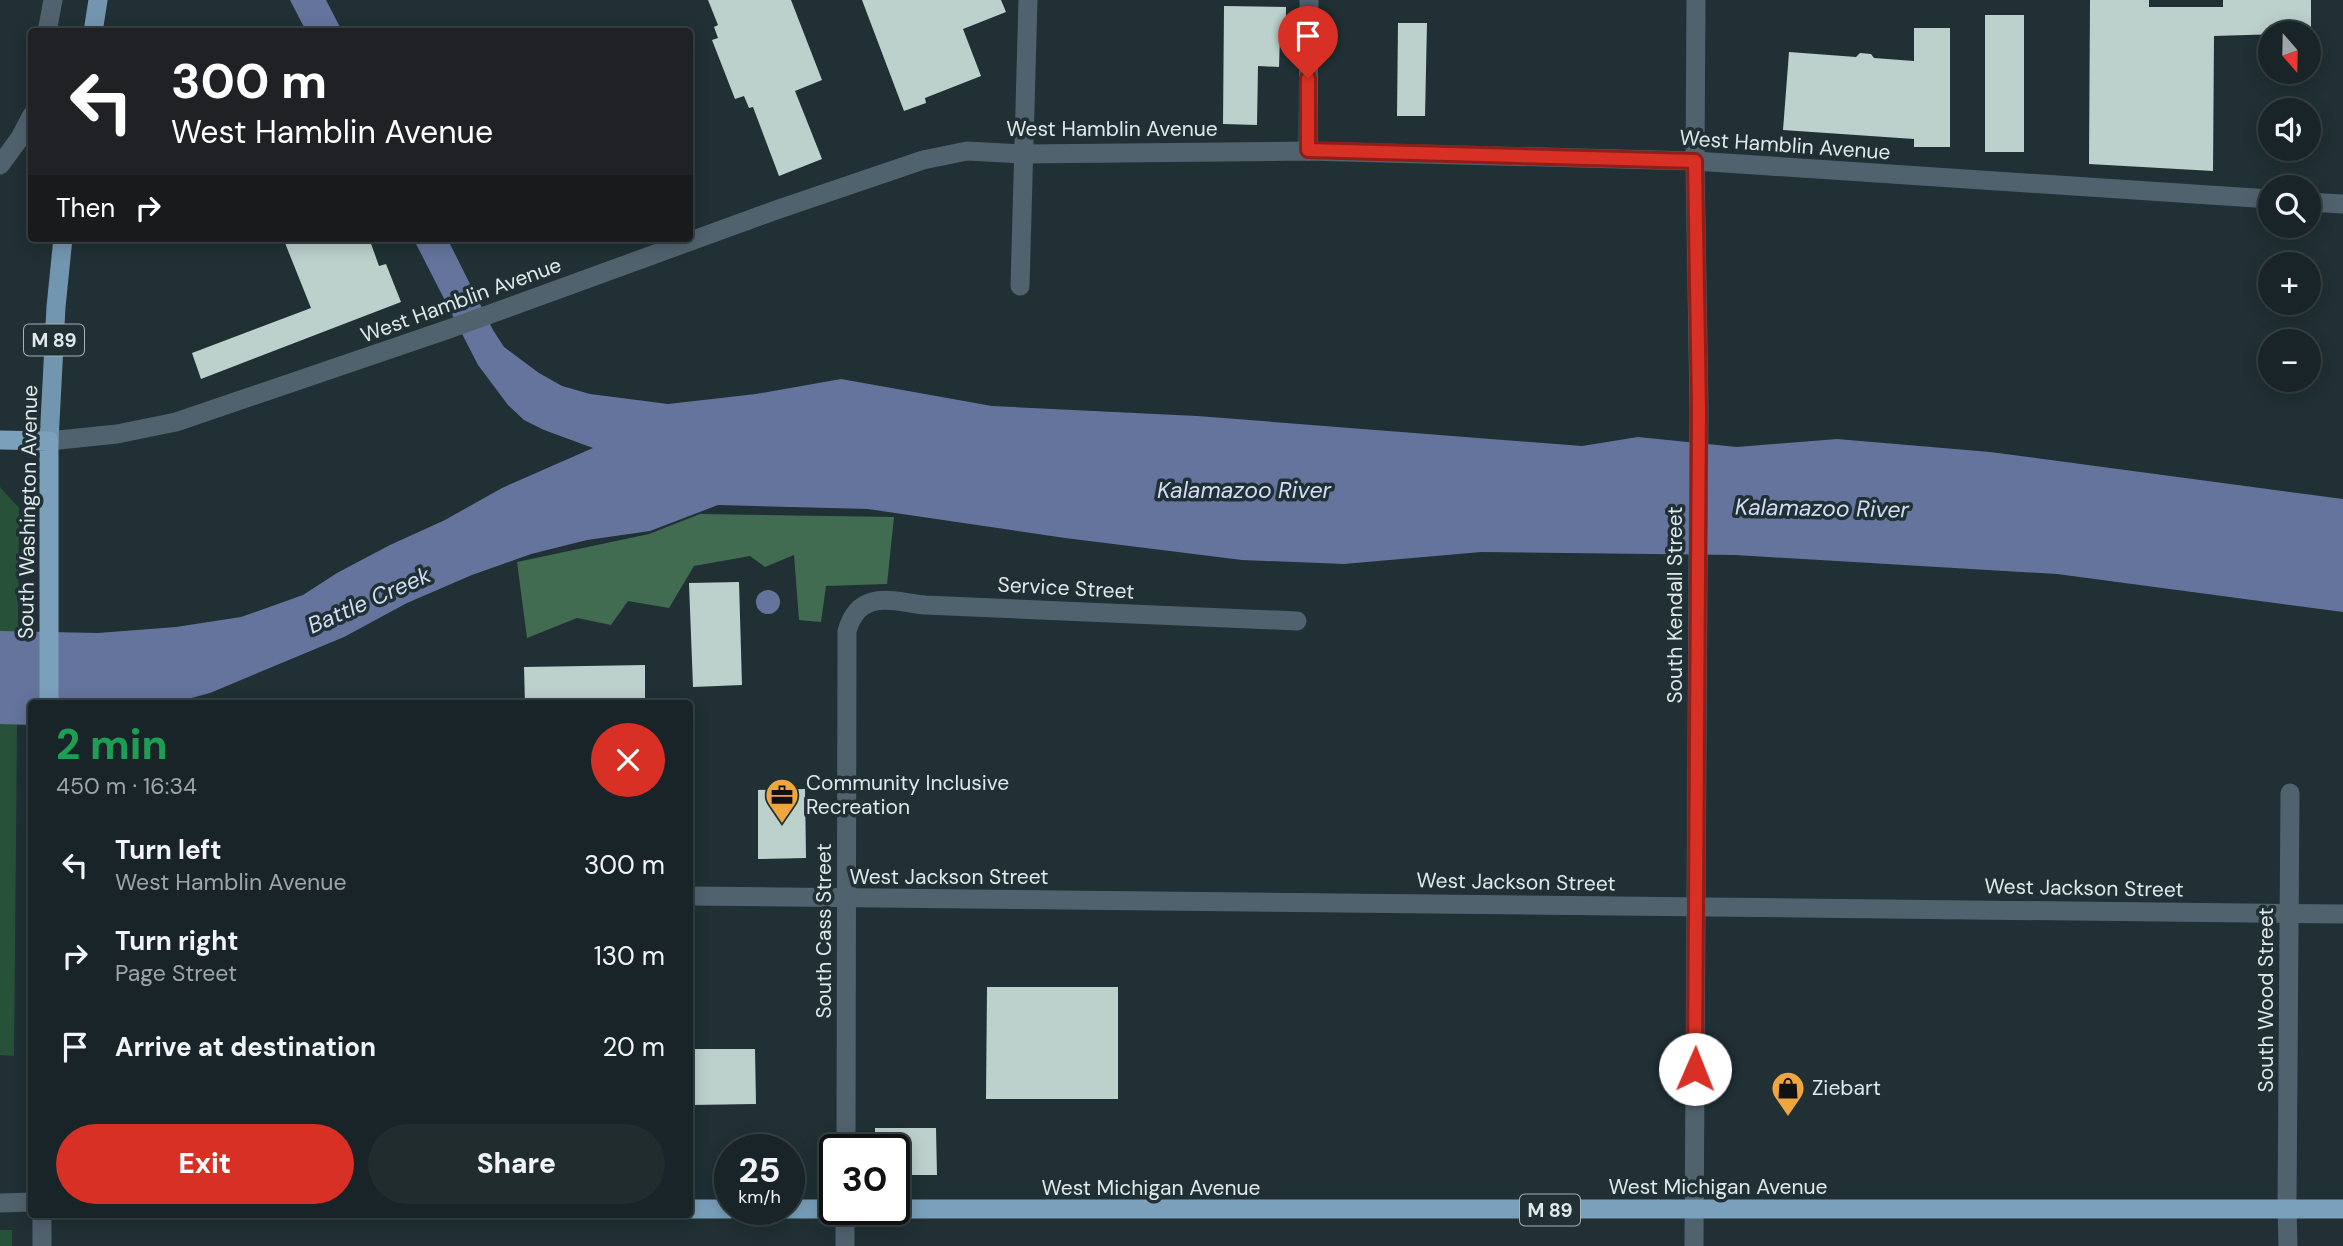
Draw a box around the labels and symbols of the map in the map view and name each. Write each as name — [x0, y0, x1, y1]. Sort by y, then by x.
pin — [1278, 6, 1338, 78]
north arrow — [2258, 21, 2320, 84]
street label: West Hamblin Avenue — [1006, 115, 1218, 143]
street label: West Hamblin Avenue — [1679, 124, 1891, 166]
street label: West Hamblin Avenue — [357, 251, 565, 349]
road number: M 89 — [24, 324, 84, 356]
street label: South Washington Avenue — [12, 385, 44, 639]
water label: Kalamazoo River — [1157, 475, 1333, 505]
water label: Kalamazoo River — [1735, 491, 1911, 525]
street label: South Kendall Street — [1661, 506, 1689, 704]
water label: Battle Creek — [303, 559, 436, 641]
street label: Service Street — [997, 570, 1135, 606]
place label: Community Inclusive Recreation — [806, 769, 1009, 821]
office icon: Community Inclusive Recreation — [763, 776, 801, 825]
street label: South Cass Street — [810, 843, 838, 1019]
street label: West Jackson Street — [849, 863, 1049, 891]
street label: West Jackson Street — [1416, 866, 1616, 898]
street label: West Jackson Street — [1984, 872, 2184, 904]
street label: South Wood Street — [2252, 908, 2280, 1093]
position arrow — [1658, 1032, 1732, 1106]
shop icon: Ziebart — [1769, 1069, 1807, 1118]
place label: Ziebart — [1812, 1074, 1881, 1102]
speed limit sign: 30 — [819, 1134, 910, 1225]
street label: West Michigan Avenue — [1608, 1173, 1828, 1201]
street label: West Michigan Avenue — [1041, 1174, 1261, 1202]
road number: M 89 — [1520, 1194, 1580, 1226]

